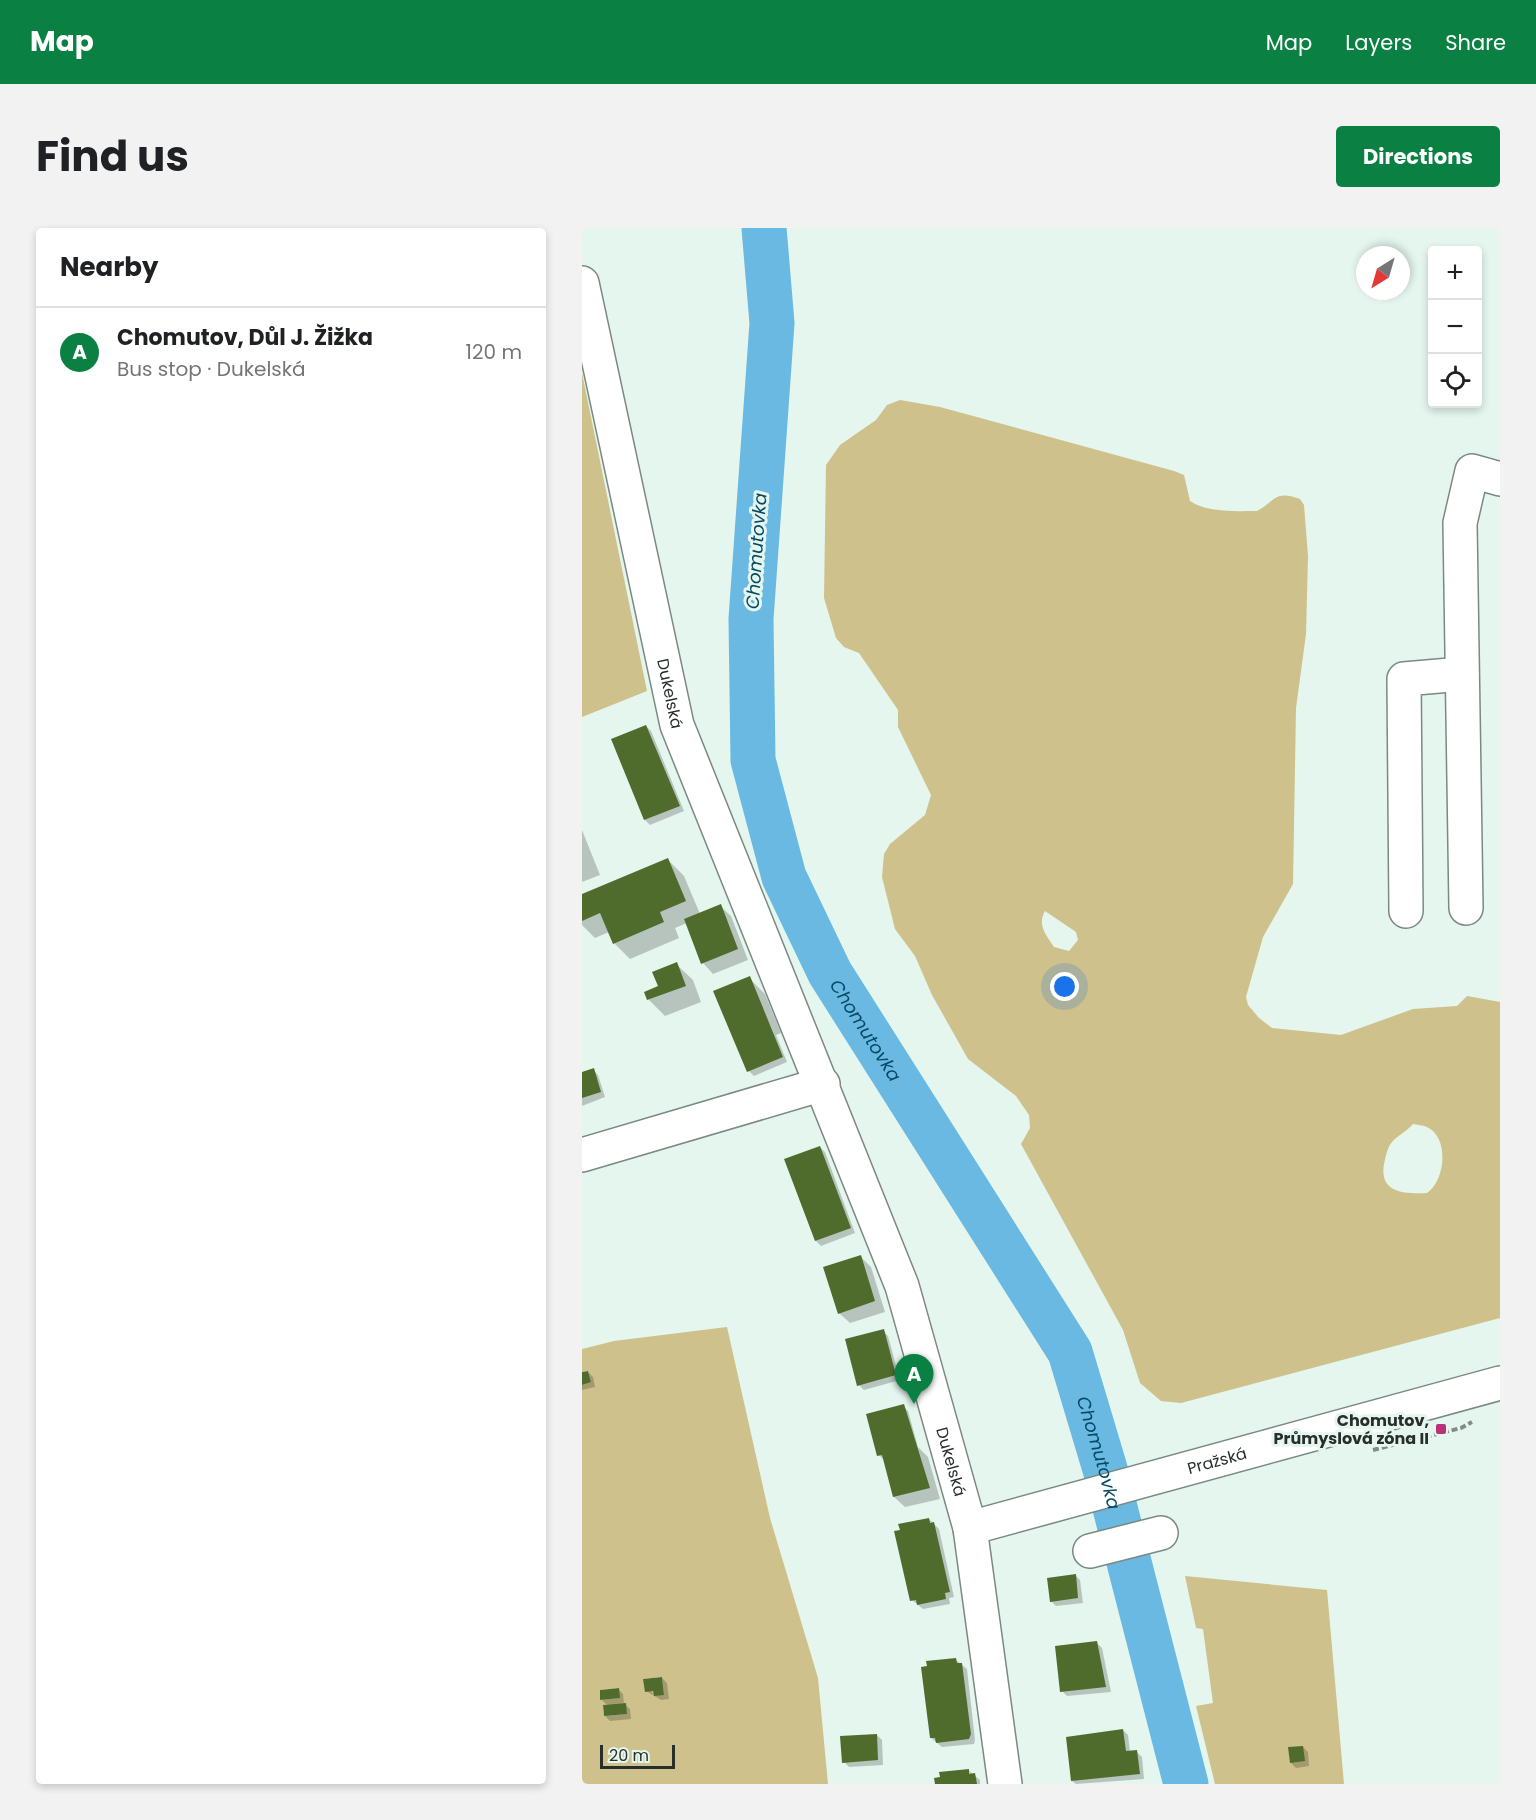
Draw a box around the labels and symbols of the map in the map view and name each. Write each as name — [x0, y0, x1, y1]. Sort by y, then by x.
north arrow — [1356, 246, 1410, 300]
water label: Chomutovka — [739, 492, 773, 610]
street label: Dukelská — [652, 656, 689, 731]
your location — [1050, 972, 1079, 1001]
water label: Chomutovka — [824, 974, 908, 1086]
pin: A — [894, 1354, 934, 1404]
water label: Chomutovka — [1071, 1393, 1127, 1512]
place label: Chomutov, Průmyslová zóna II — [1274, 1409, 1429, 1450]
marker: Chomutov, Průmyslová zóna II — [1434, 1422, 1448, 1436]
street label: Dukelská — [931, 1424, 972, 1499]
street label: Pražská — [1185, 1441, 1249, 1480]
scale bar — [600, 1742, 675, 1770]

